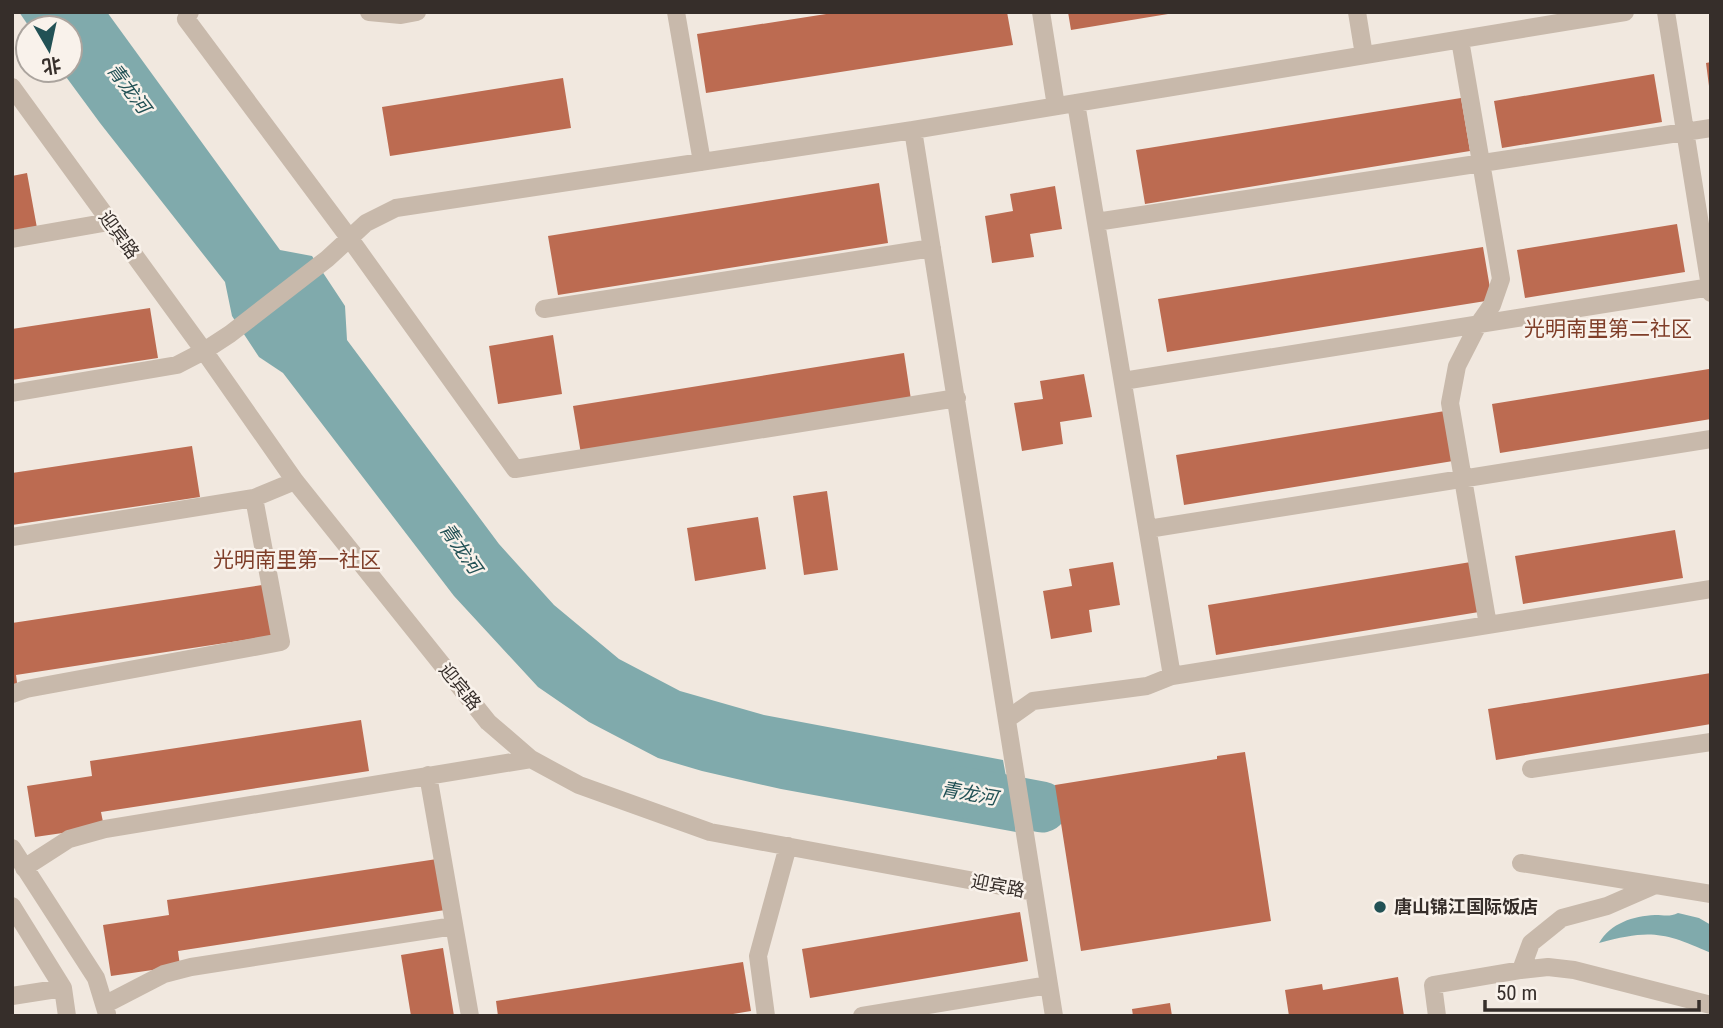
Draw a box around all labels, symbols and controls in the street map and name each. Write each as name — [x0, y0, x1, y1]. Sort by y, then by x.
north arrow — [14, 14, 84, 84]
text: 北 — [40, 52, 63, 78]
water label: 青龙河 — [102, 59, 157, 121]
street label: 迎宾路 — [95, 207, 144, 263]
district label: 光明南里第二社区 — [1524, 317, 1692, 341]
water label: 青龙河 — [435, 518, 489, 581]
district label: 光明南里第一社区 — [213, 548, 381, 572]
street label: 迎宾路 — [435, 659, 486, 714]
water label: 青龙河 — [939, 777, 1003, 810]
street label: 迎宾路 — [970, 870, 1027, 901]
place label: 唐山锦江国际饭店 — [1394, 896, 1538, 917]
marker: 唐山锦江国际饭店 — [1372, 899, 1388, 915]
scale bar — [1485, 968, 1698, 1012]
text: 50 m — [1496, 981, 1537, 1005]

